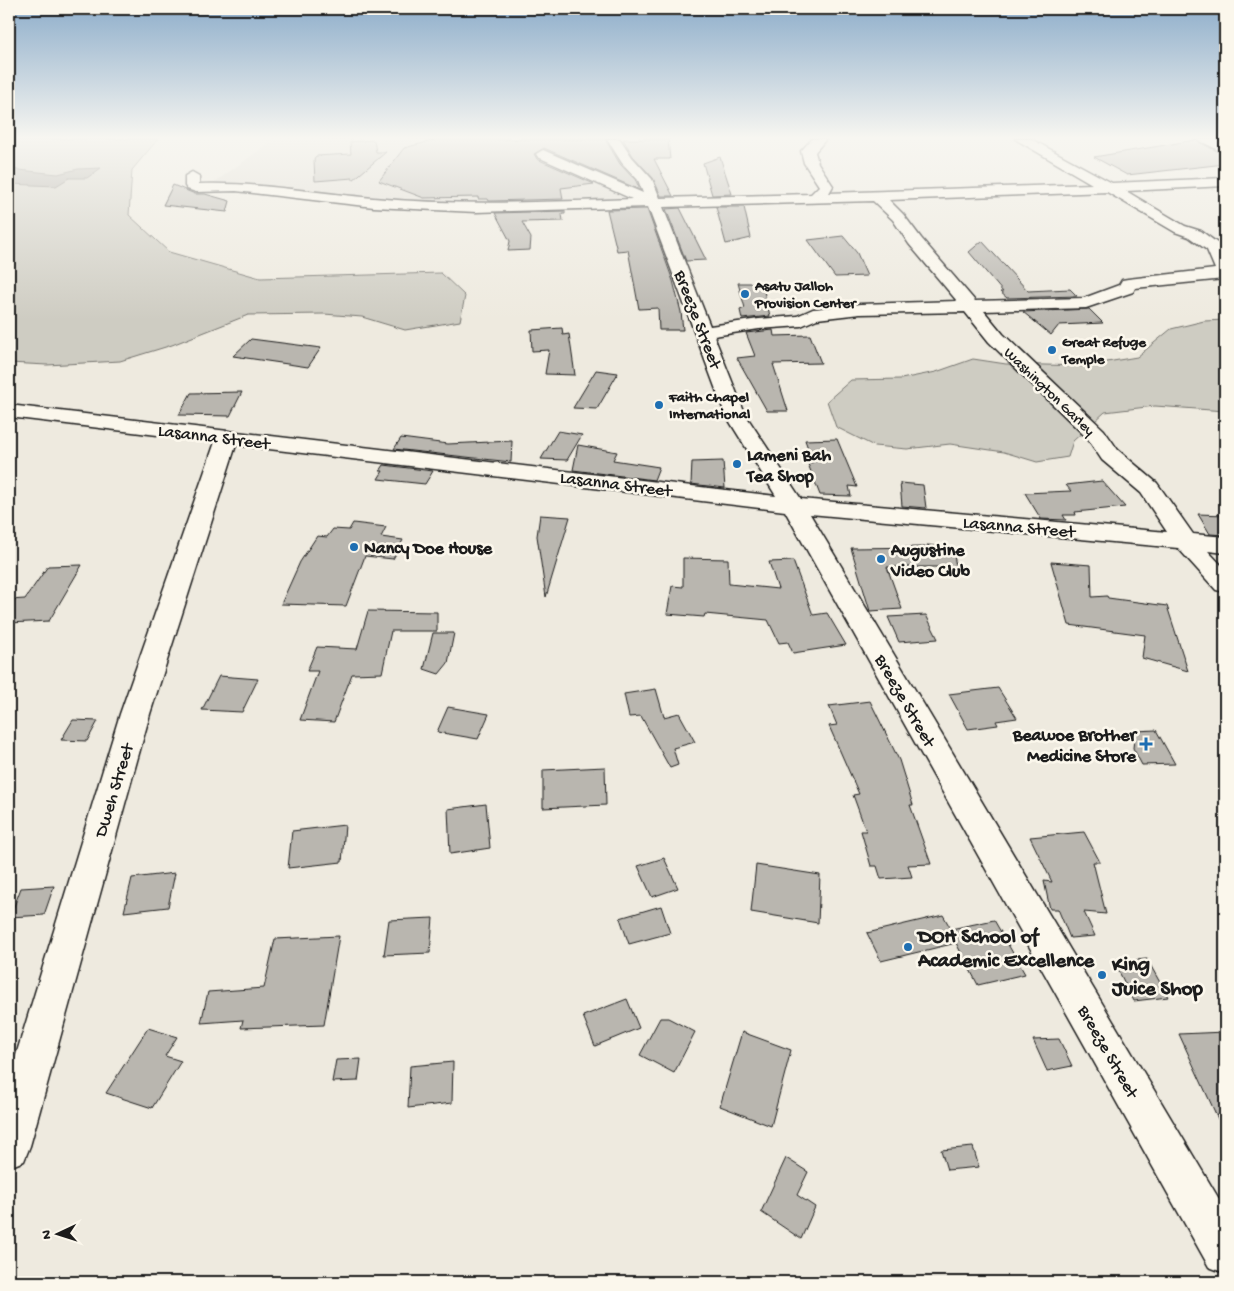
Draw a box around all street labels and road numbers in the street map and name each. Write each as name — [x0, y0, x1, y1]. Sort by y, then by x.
street label: Breeze Street — [668, 267, 726, 374]
street label: Washington Garley — [999, 344, 1098, 441]
street label: Lasanna Street — [157, 421, 272, 456]
street label: Lasanna Street — [559, 468, 674, 503]
street label: Lasanna Street — [962, 513, 1077, 544]
street label: Breeze Street — [868, 650, 940, 753]
street label: Dweh Street — [91, 740, 140, 841]
street label: Breeze Street — [1071, 1001, 1143, 1104]

